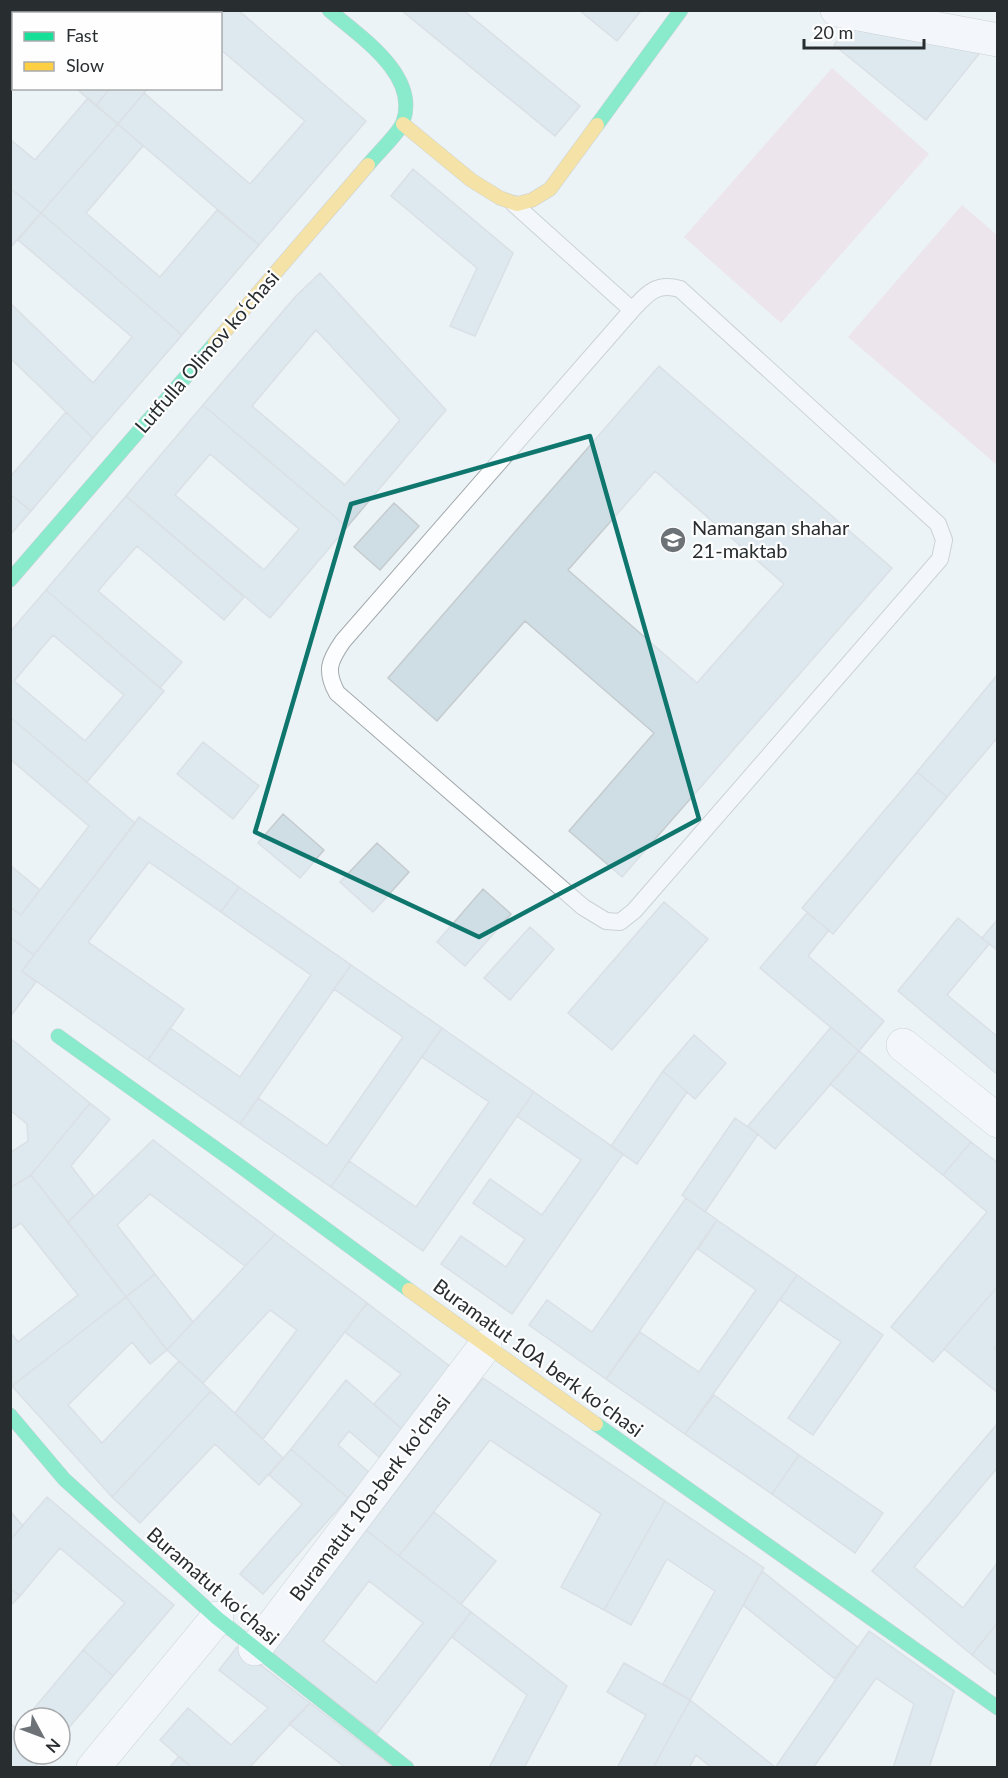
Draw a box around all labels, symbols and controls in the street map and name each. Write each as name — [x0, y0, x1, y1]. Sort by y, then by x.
legend — [12, 12, 222, 90]
scale bar — [804, 12, 924, 50]
text: 20 m — [813, 21, 853, 43]
text: Fast — [66, 24, 99, 46]
text: Slow — [66, 54, 104, 76]
street label: Lutfulla Olimov koʻchasi — [129, 265, 283, 437]
place label: Namangan shahar 21-maktab — [692, 515, 850, 562]
school or university icon: Namangan shahar 21-maktab — [658, 525, 688, 555]
street label: Buramatut 10А berk koʼchasi — [429, 1273, 648, 1441]
street label: Buramatut 10а-berk koʼchasi — [284, 1390, 455, 1605]
street label: Buramatut koʻchasi — [143, 1521, 285, 1649]
north arrow — [12, 1706, 72, 1766]
text: N — [42, 1735, 65, 1757]

